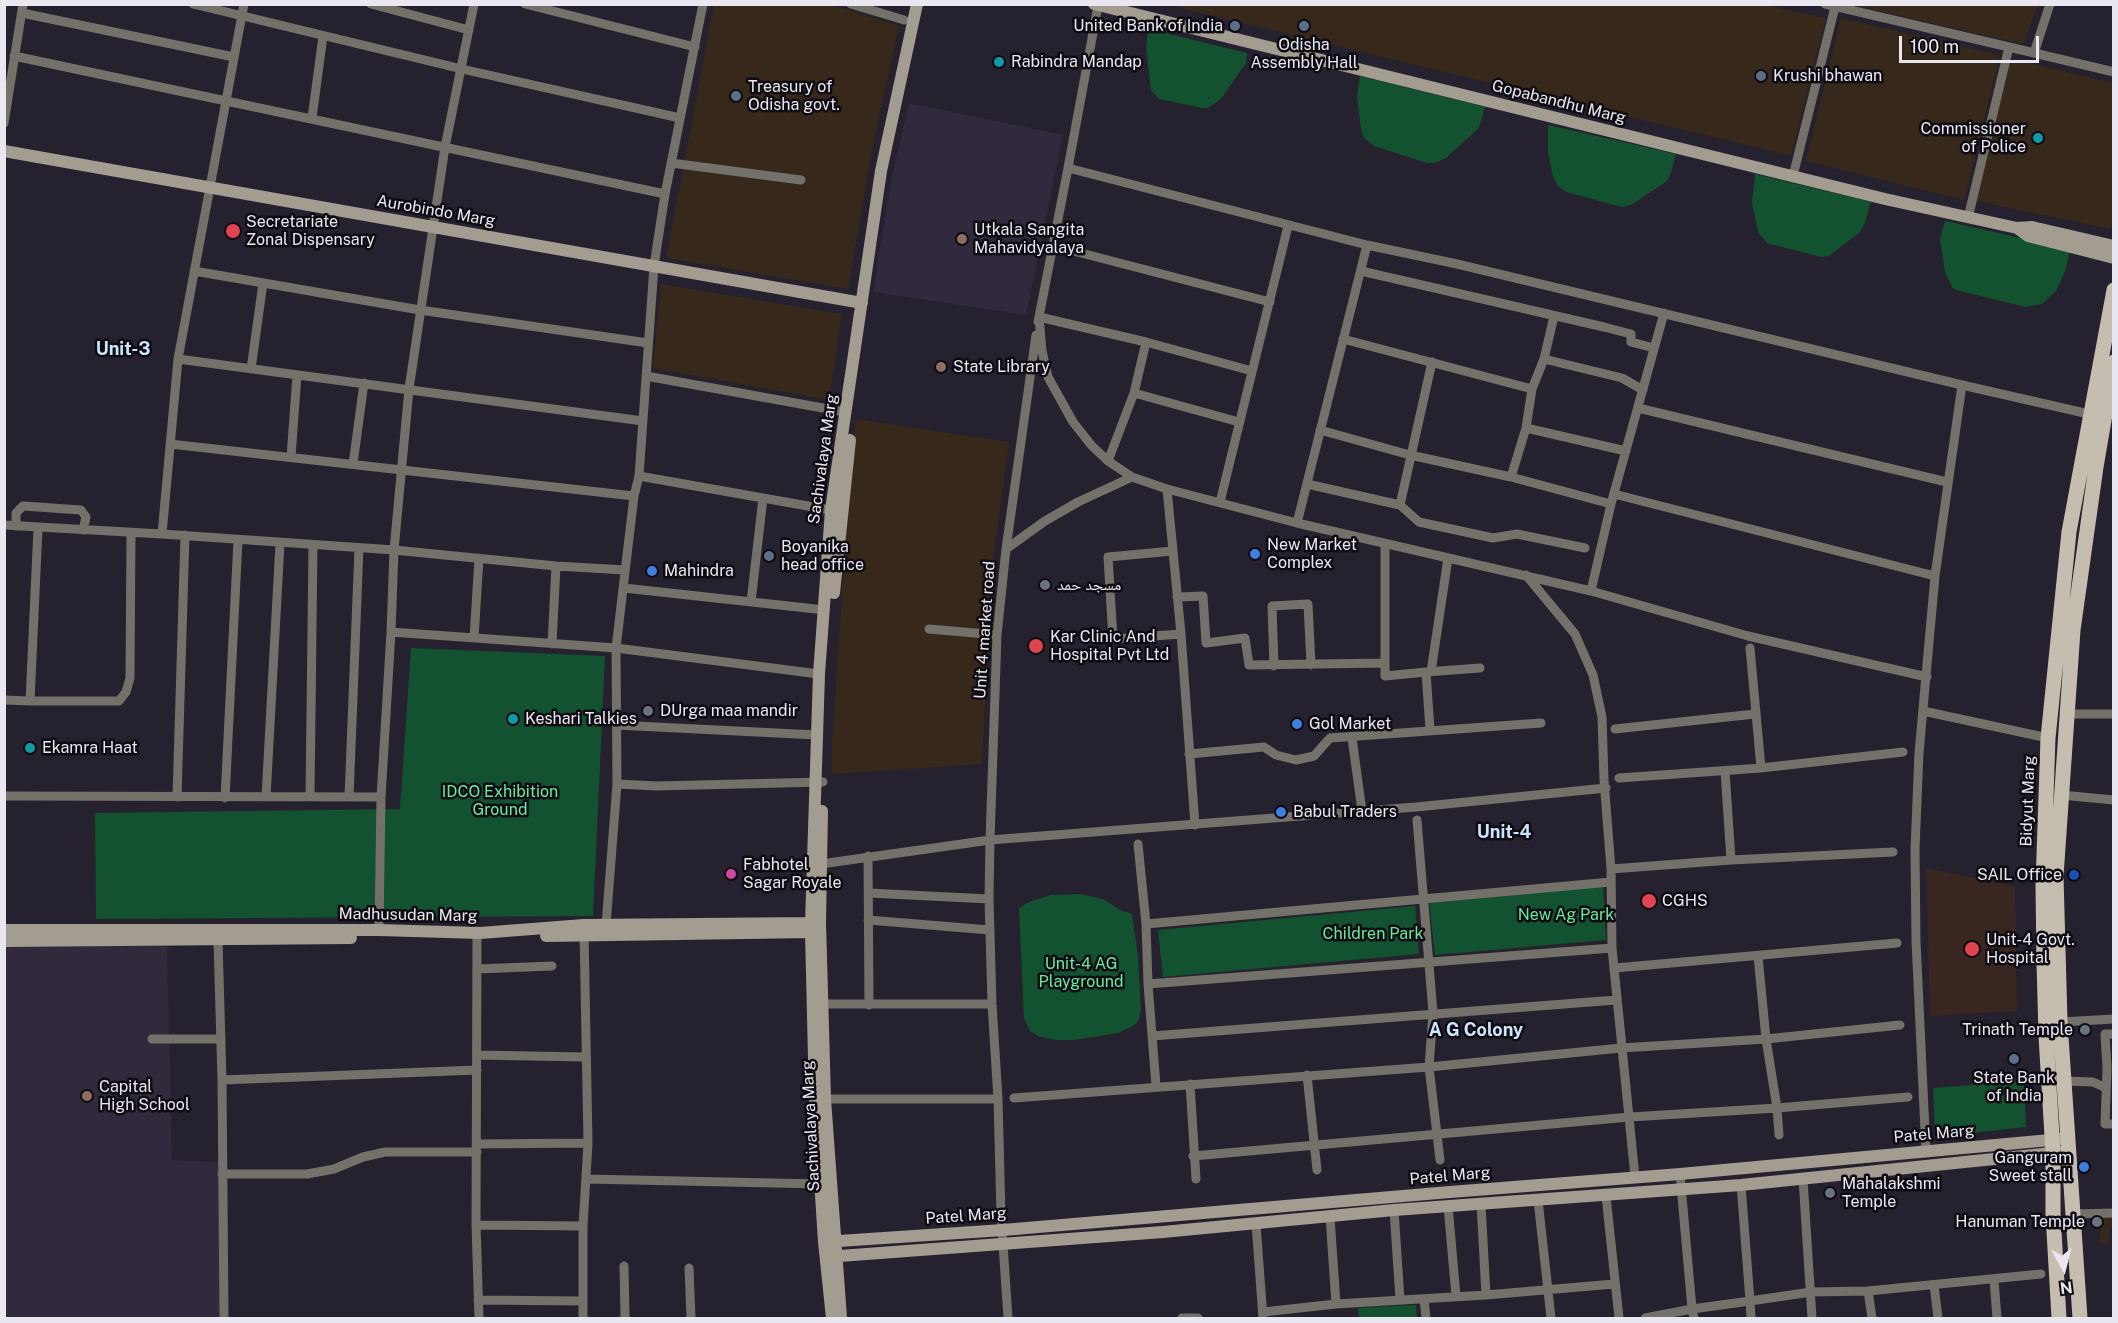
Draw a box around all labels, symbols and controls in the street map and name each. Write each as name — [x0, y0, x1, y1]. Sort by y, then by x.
place label: United Bank of India — [1073, 16, 1223, 36]
marker: United Bank of India — [1228, 19, 1242, 33]
marker: Odisha Assembly Hall — [1297, 19, 1311, 33]
scale bar — [1902, 24, 2042, 62]
place label: Odisha Assembly Hall — [1250, 35, 1358, 73]
text: 100 m — [1910, 36, 1959, 57]
place label: Rabindra Mandap — [1011, 52, 1142, 72]
marker: Rabindra Mandap — [992, 55, 1006, 69]
place label: Krushi bhawan — [1773, 66, 1882, 86]
marker: Krushi bhawan — [1754, 69, 1768, 83]
street label: Gopabandhu Marg — [1490, 76, 1628, 128]
place label: Treasury of Odisha govt. — [748, 77, 840, 115]
marker: Treasury of Odisha govt. — [729, 89, 743, 103]
place label: Commissioner of Police — [1921, 119, 2026, 157]
marker: Commissioner of Police — [2031, 131, 2045, 145]
street label: Aurobindo Marg — [375, 191, 497, 231]
place label: Secretariate Zonal Dispensary — [246, 212, 375, 250]
place label: Utkala Sangita Mahavidyalaya — [974, 220, 1084, 258]
marker: Secretariate Zonal Dispensary — [224, 222, 242, 240]
marker: Utkala Sangita Mahavidyalaya — [955, 232, 969, 246]
district label: Unit-3 — [96, 338, 150, 360]
place label: State Library — [953, 357, 1050, 377]
marker: State Library — [934, 360, 948, 374]
street label: Sachivalaya Marg — [804, 393, 842, 525]
place label: New Market Complex — [1267, 535, 1357, 573]
place label: Boyanika head office — [781, 537, 864, 575]
marker: New Market Complex — [1248, 547, 1262, 561]
marker: Boyanika head office — [762, 549, 776, 563]
street label: Unit 4 market road — [971, 560, 999, 700]
place label: Mahindra — [664, 561, 734, 581]
marker: Mahindra — [645, 564, 659, 578]
place label: مسجد حمد — [1057, 575, 1121, 595]
marker: مسجد حمد — [1038, 578, 1052, 592]
place label: Kar Clinic And Hospital Pvt Ltd — [1050, 627, 1169, 665]
marker: Kar Clinic And Hospital Pvt Ltd — [1027, 637, 1045, 655]
place label: DUrga maa mandir — [660, 701, 798, 721]
marker: DUrga maa mandir — [641, 704, 655, 718]
place label: Keshari Talkies — [525, 709, 637, 729]
marker: Keshari Talkies — [506, 712, 520, 726]
place label: Gol Market — [1309, 714, 1391, 734]
marker: Gol Market — [1290, 717, 1304, 731]
place label: Ekamra Haat — [42, 738, 138, 758]
marker: Ekamra Haat — [23, 741, 37, 755]
street label: Bidyut Marg — [2017, 755, 2039, 847]
park label: IDCO Exhibition Ground — [442, 782, 558, 820]
place label: Babul Traders — [1293, 802, 1397, 822]
marker: Babul Traders — [1274, 805, 1288, 819]
district label: Unit-4 — [1477, 821, 1531, 843]
place label: Fabhotel Sagar Royale — [743, 855, 841, 893]
place label: SAIL Office — [1977, 865, 2062, 885]
marker: Fabhotel Sagar Royale — [724, 867, 738, 881]
marker: SAIL Office — [2067, 868, 2081, 882]
place label: CGHS — [1662, 891, 1708, 911]
marker: CGHS — [1640, 892, 1658, 910]
street label: Madhusudan Marg — [338, 904, 478, 926]
park label: New Ag Park — [1518, 905, 1614, 925]
park label: Children Park — [1323, 924, 1423, 944]
place label: Unit-4 Govt. Hospital — [1986, 930, 2075, 968]
marker: Unit-4 Govt. Hospital — [1963, 940, 1981, 958]
park label: Unit-4 AG Playground — [1038, 954, 1124, 992]
district label: A G Colony — [1429, 1019, 1523, 1041]
place label: Trinath Temple — [1962, 1020, 2073, 1040]
marker: Trinath Temple — [2078, 1023, 2092, 1037]
marker: State Bank of India — [2007, 1052, 2021, 1066]
street label: Sachivalaya Marg — [798, 1060, 824, 1192]
place label: State Bank of India — [1973, 1068, 2055, 1106]
place label: Capital High School — [99, 1077, 190, 1115]
marker: Capital High School — [80, 1089, 94, 1103]
street label: Patel Marg — [1893, 1121, 1975, 1147]
place label: Ganguram Sweet stall — [1989, 1148, 2072, 1186]
marker: Ganguram Sweet stall — [2077, 1160, 2091, 1174]
street label: Patel Marg — [1409, 1163, 1491, 1189]
place label: Mahalakshmi Temple — [1842, 1174, 1941, 1212]
marker: Mahalakshmi Temple — [1823, 1186, 1837, 1200]
street label: Patel Marg — [925, 1204, 1007, 1228]
place label: Hanuman Temple — [1955, 1212, 2085, 1232]
marker: Hanuman Temple — [2090, 1215, 2104, 1229]
north arrow — [2034, 1239, 2094, 1299]
text: N — [2059, 1277, 2074, 1298]

